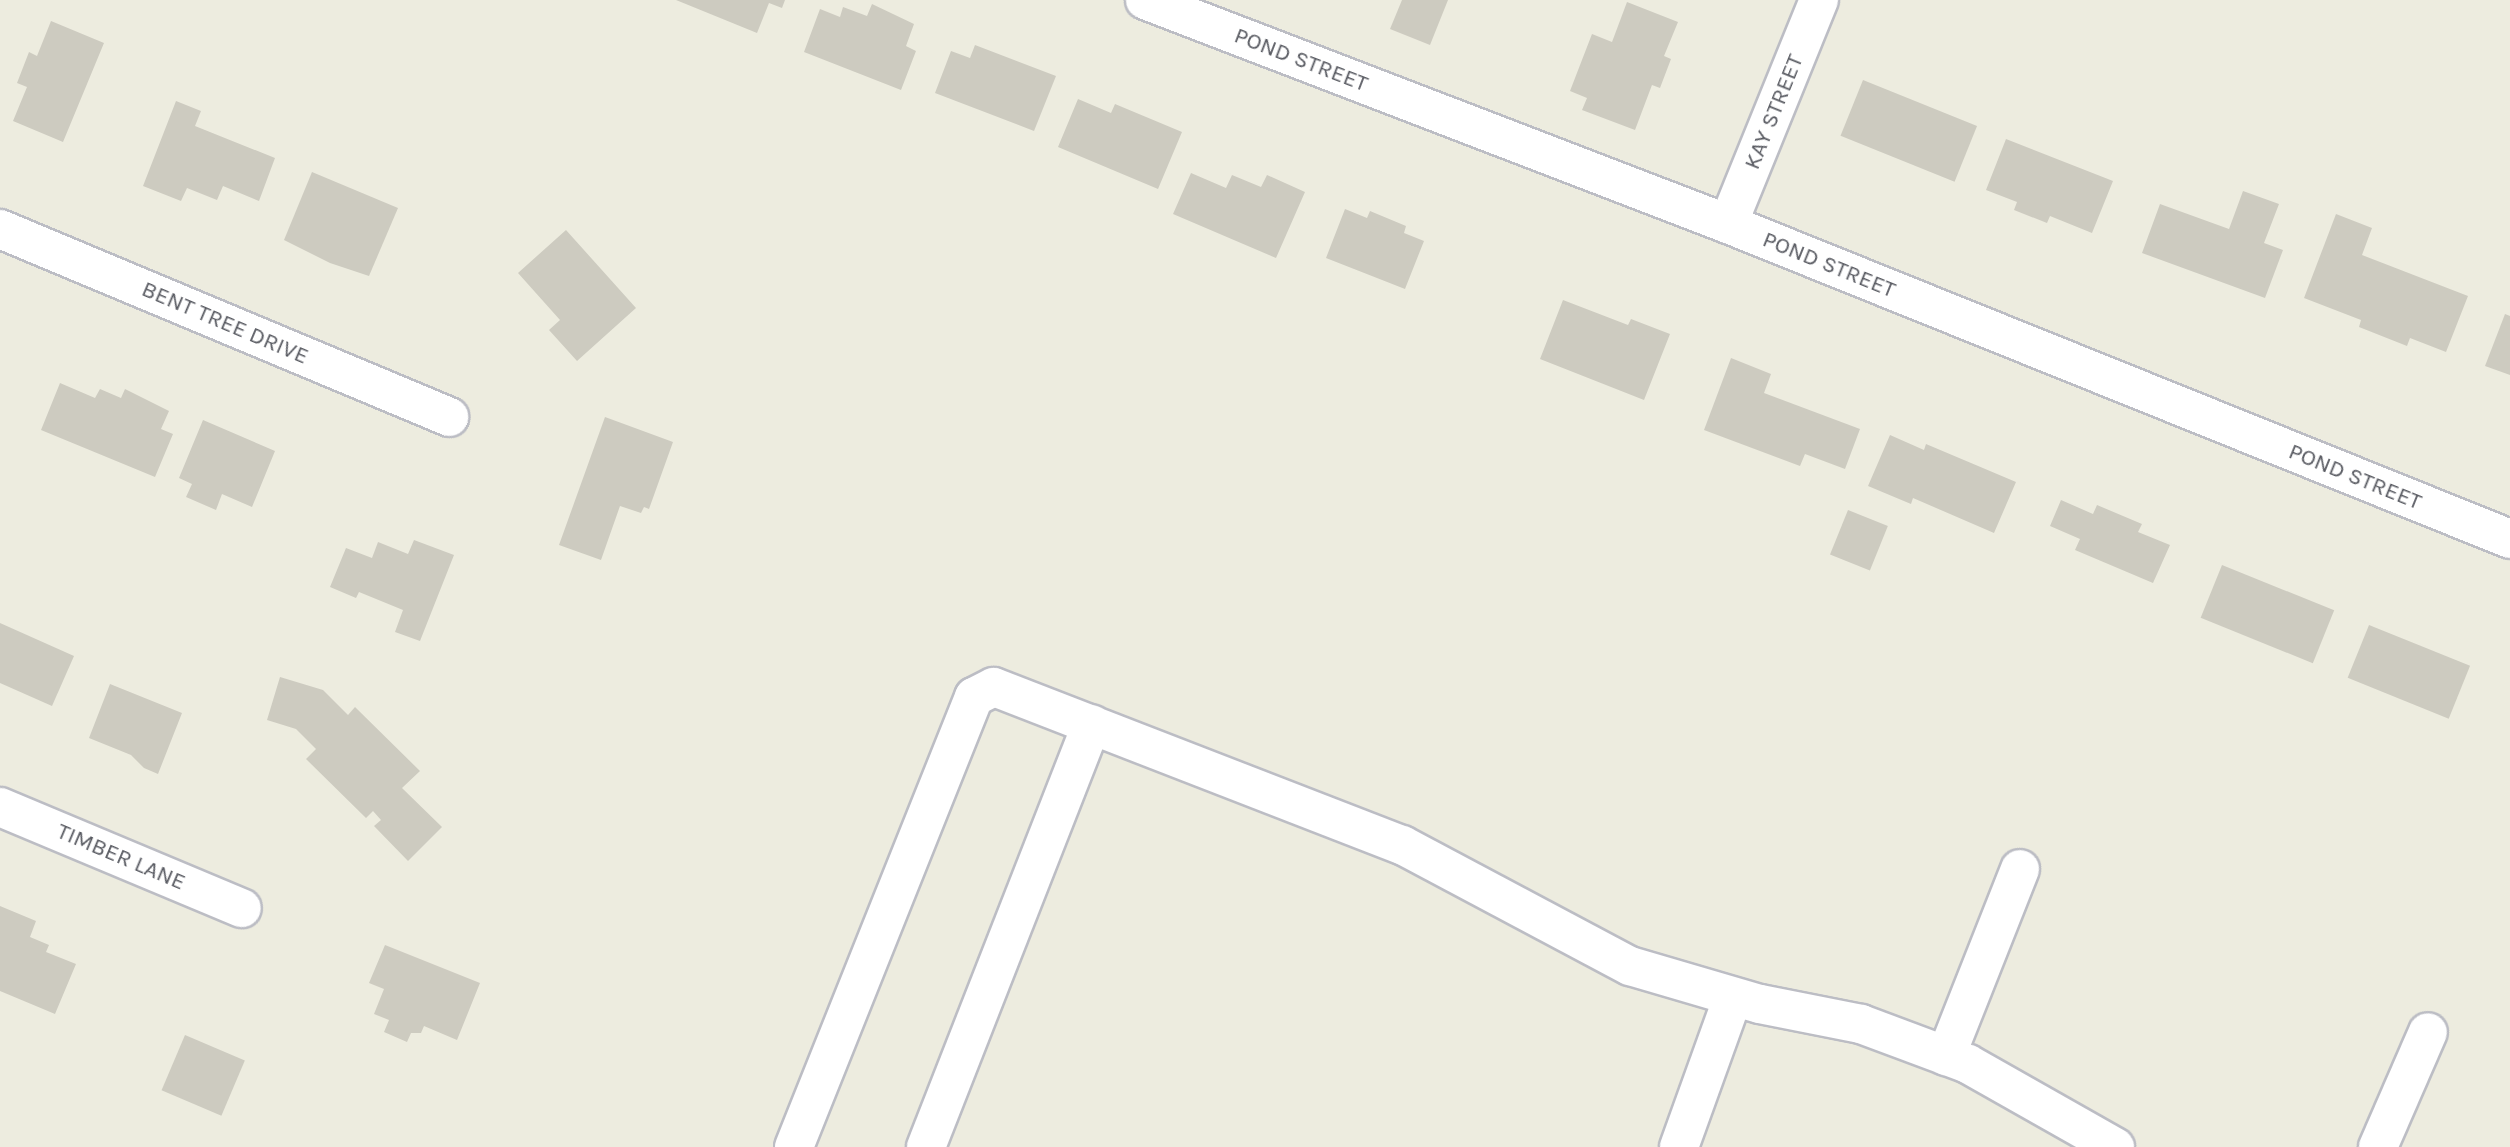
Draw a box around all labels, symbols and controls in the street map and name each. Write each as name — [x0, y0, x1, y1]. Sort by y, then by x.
street label: POND STREET — [1230, 22, 1372, 98]
street label: KAY STREET — [1738, 50, 1810, 174]
street label: POND STREET — [1759, 226, 1899, 304]
street label: BENT TREE DRIVE — [137, 275, 313, 371]
street label: POND STREET — [2285, 438, 2425, 516]
street label: TIMBER LANE — [53, 818, 189, 896]

